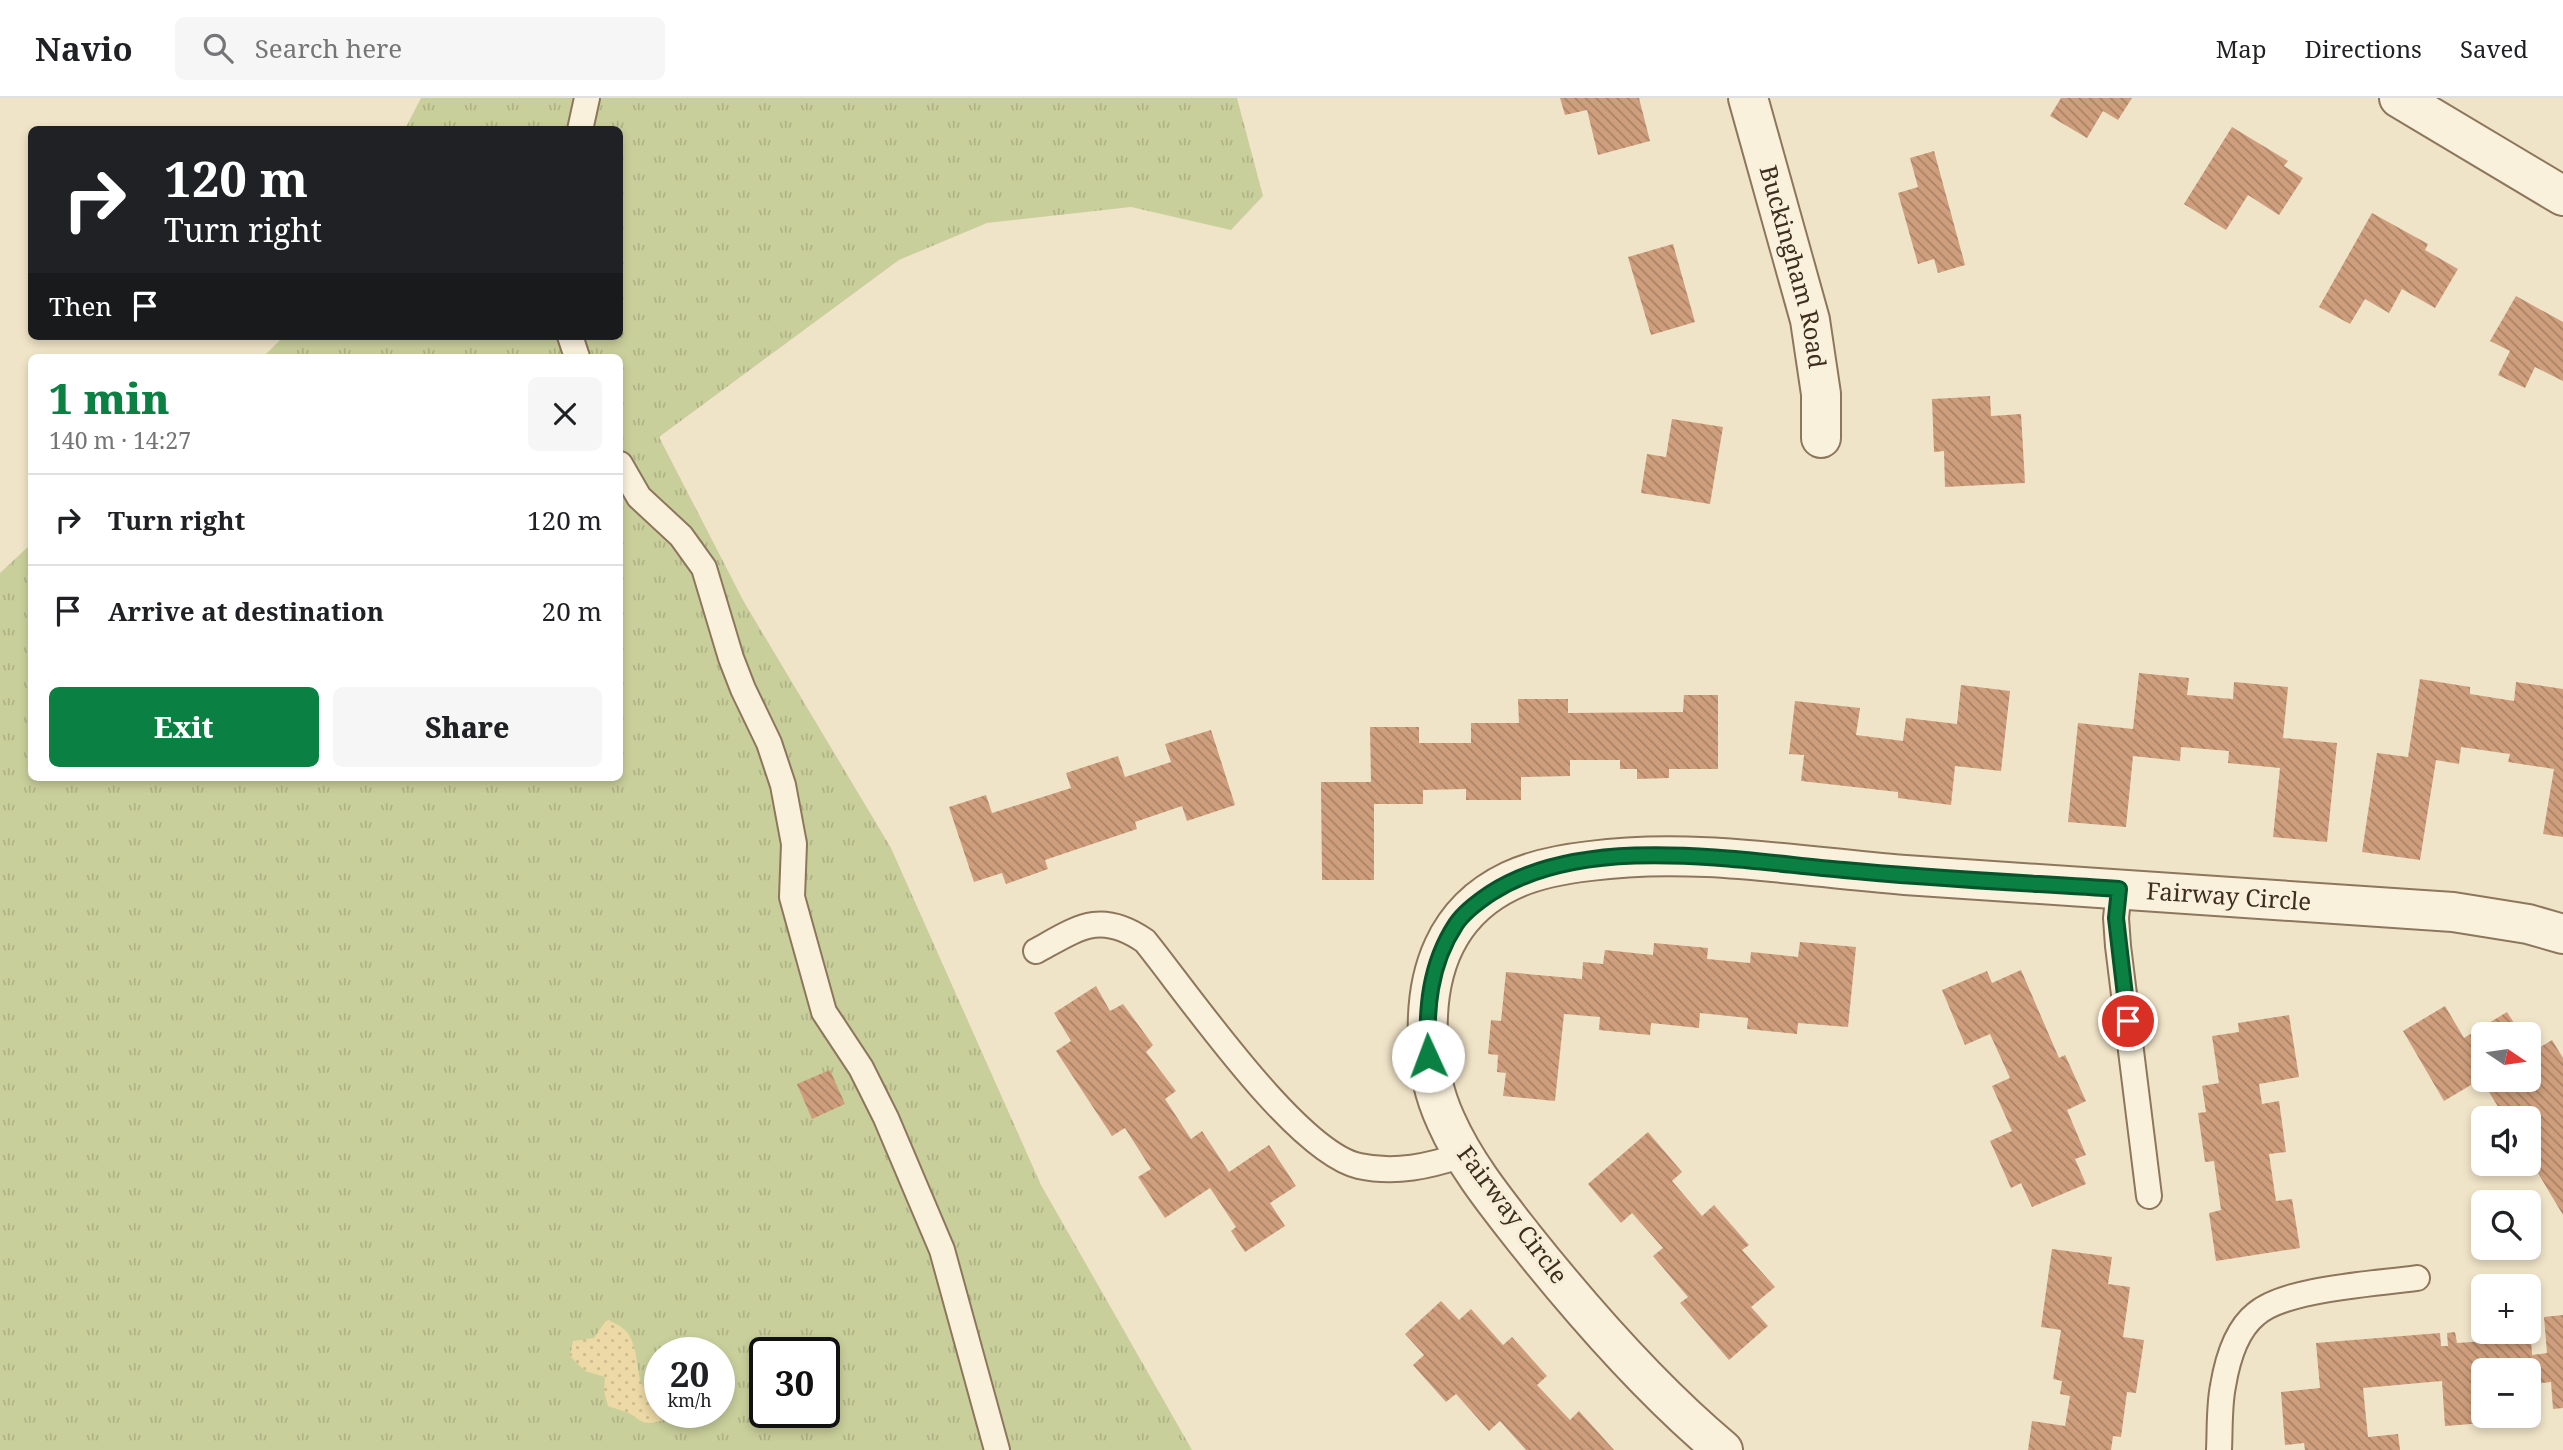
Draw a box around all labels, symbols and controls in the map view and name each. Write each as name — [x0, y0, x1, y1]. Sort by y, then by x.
search box — [175, 17, 665, 80]
text: Navio — [35, 26, 133, 71]
icon: search — [199, 29, 237, 67]
text: Search here — [255, 30, 402, 66]
text: Map — [2216, 32, 2267, 65]
text: Directions — [2305, 32, 2422, 65]
text: Saved — [2460, 32, 2528, 65]
text: 120 m — [164, 145, 308, 211]
icon: right — [49, 154, 140, 245]
street label: Buckingham Road — [1753, 161, 1835, 371]
text: Turn right — [164, 208, 322, 251]
icon: arrive — [126, 287, 164, 325]
text: Then — [49, 288, 112, 324]
text: 1 min — [49, 369, 170, 426]
button: close — [528, 377, 602, 451]
text: 140 m · 14:27 — [49, 424, 191, 456]
icon: right — [49, 501, 87, 539]
text: Turn right — [108, 502, 245, 538]
text: 120 m — [527, 502, 602, 538]
icon: arrive — [49, 592, 87, 630]
text: Arrive at destination — [108, 593, 384, 629]
text: 20 m — [542, 593, 602, 629]
button: Exit — [49, 687, 319, 767]
button: Share — [333, 687, 602, 767]
street label: Fairway Circle — [2145, 873, 2312, 917]
pin — [2098, 991, 2158, 1051]
icon: arrive — [2109, 1002, 2147, 1040]
position arrow — [1391, 1019, 1465, 1093]
north arrow — [2471, 1022, 2541, 1092]
map controls — [2471, 1022, 2541, 1428]
button: sound — [2471, 1106, 2541, 1176]
street label: Fairway Circle — [1450, 1138, 1576, 1290]
button: search — [2471, 1190, 2541, 1260]
button: + — [2471, 1274, 2541, 1344]
speed limit sign: 30 — [749, 1337, 840, 1428]
text: 20 — [670, 1350, 709, 1397]
button: − — [2471, 1358, 2541, 1428]
text: km/h — [667, 1388, 712, 1412]

